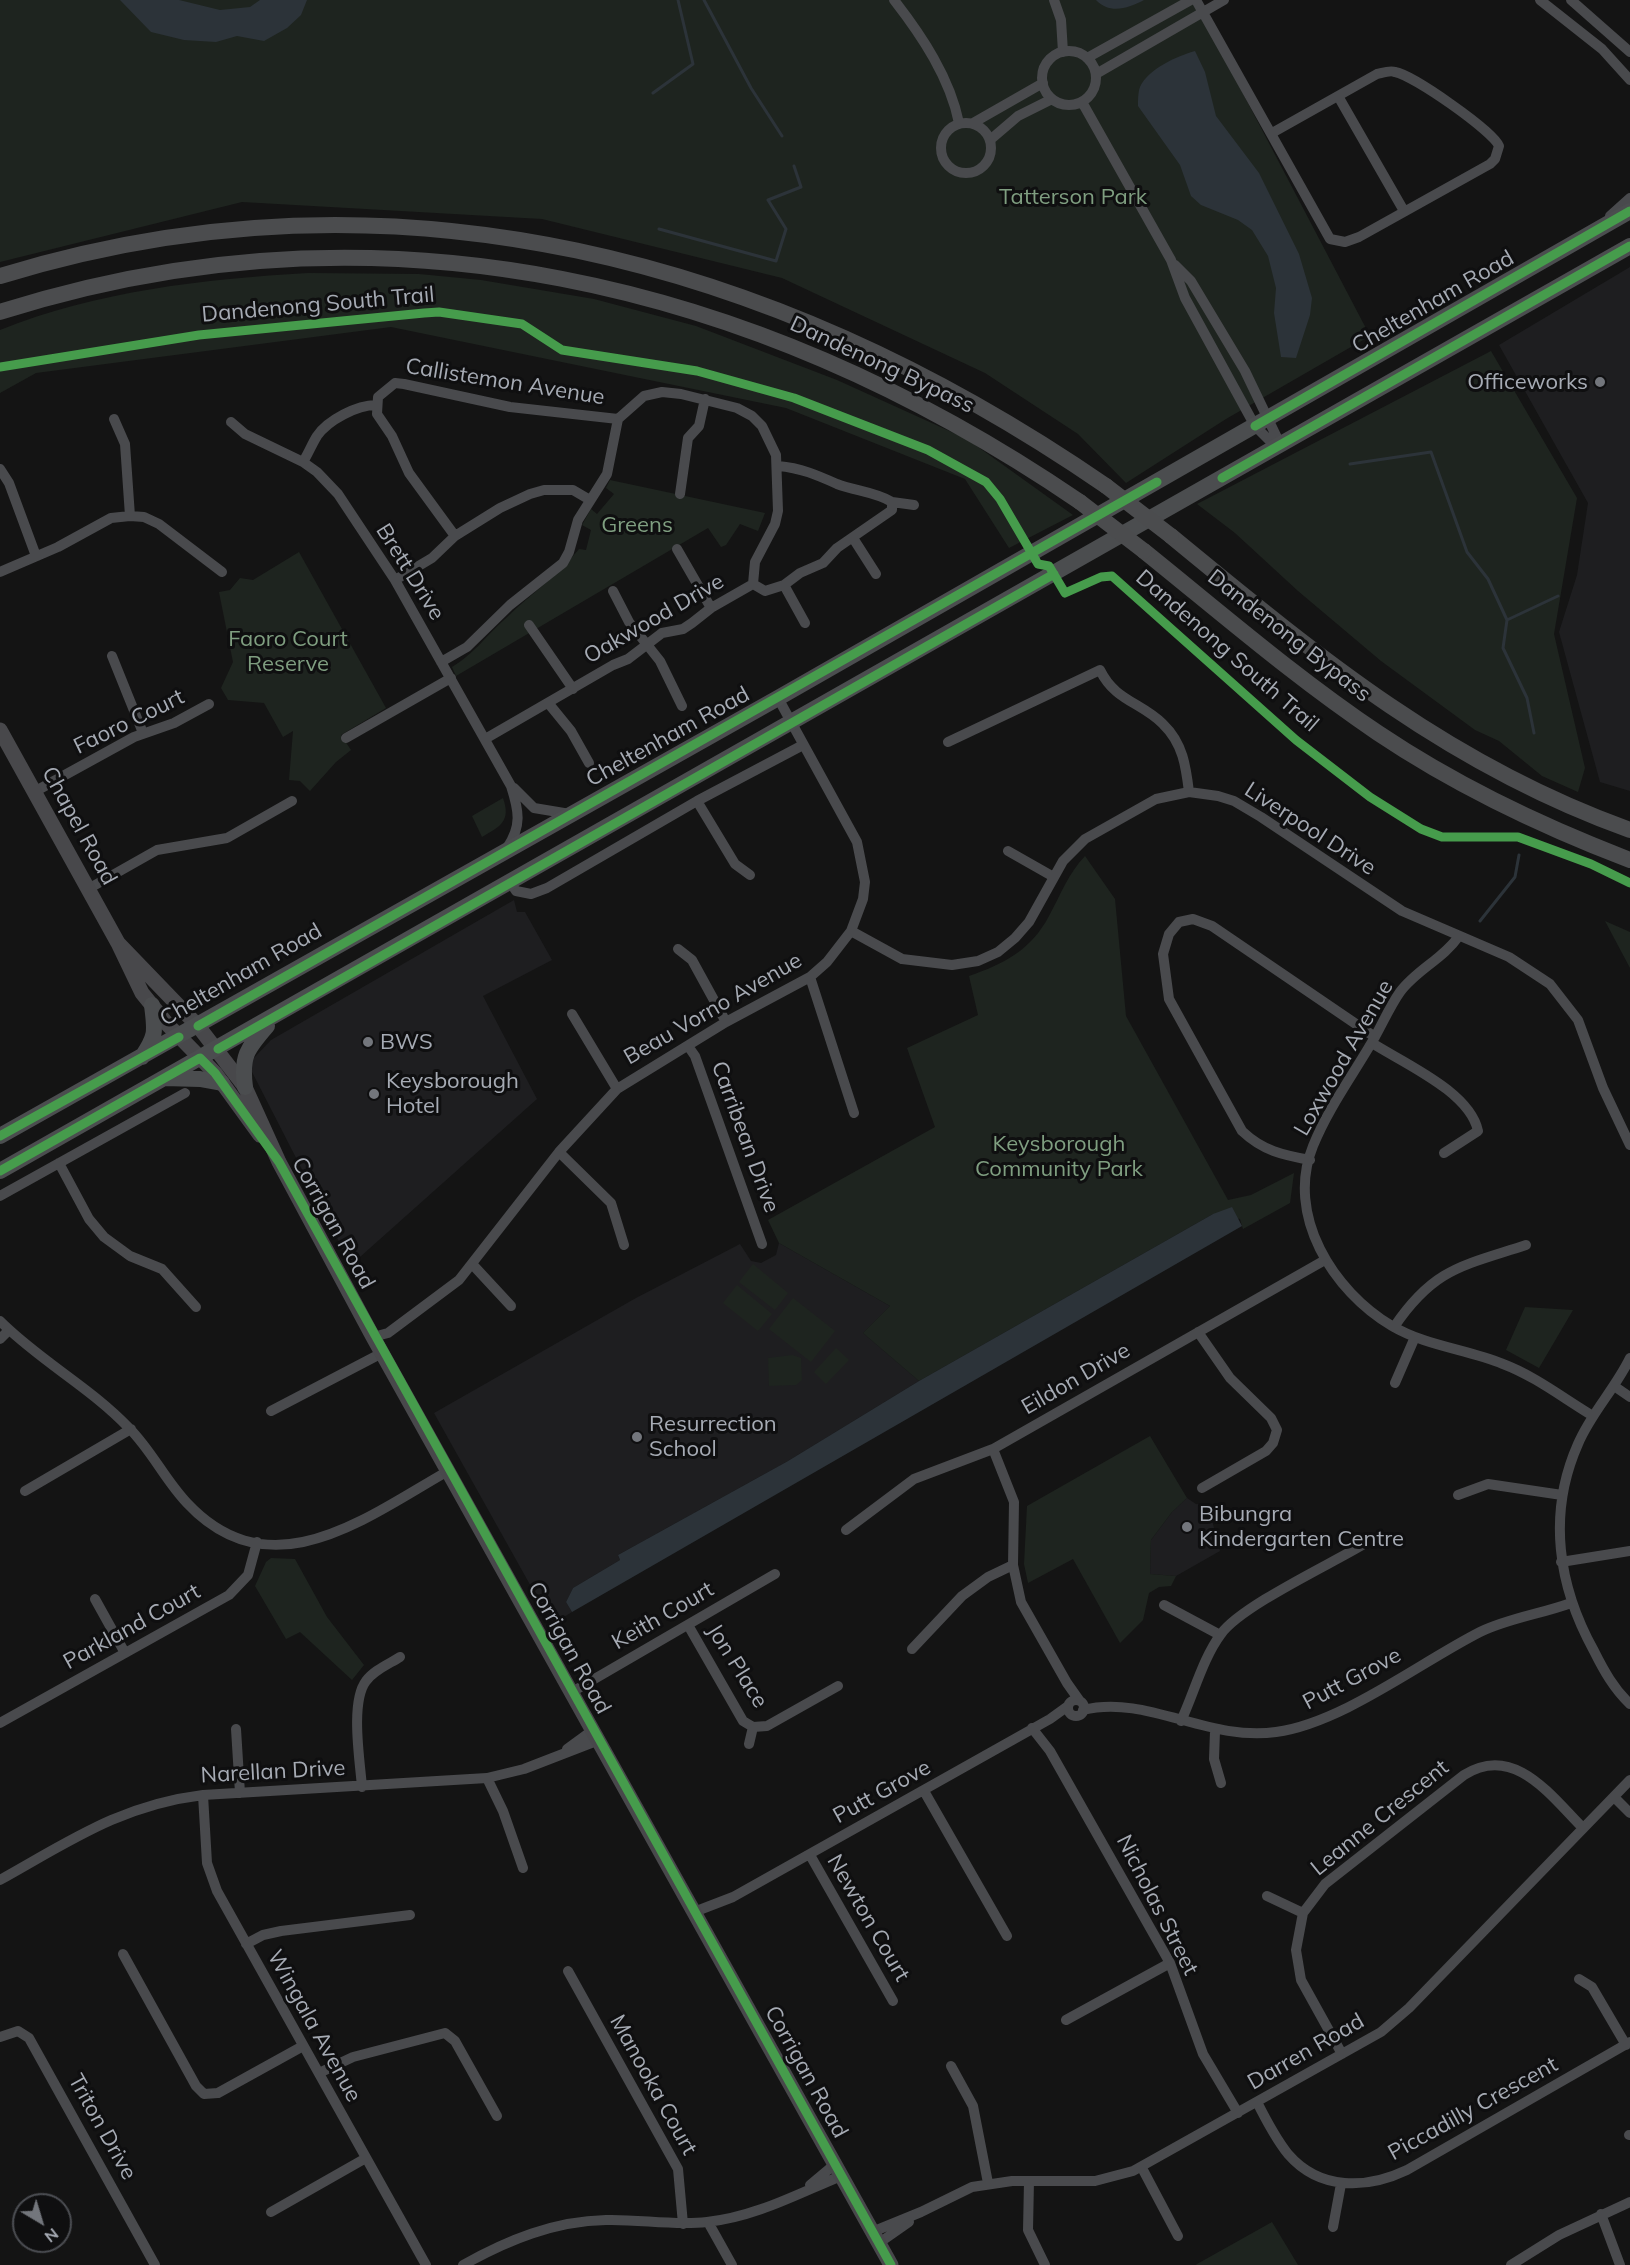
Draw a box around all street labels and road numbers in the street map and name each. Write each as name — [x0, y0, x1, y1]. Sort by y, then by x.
street label: Cheltenham Road — [1347, 245, 1519, 359]
street label: Dandenong South Trail — [201, 282, 435, 328]
street label: Dandenong Bypass — [786, 311, 978, 419]
street label: Callistemon Avenue — [404, 353, 606, 411]
street label: Brett Drive — [370, 519, 450, 625]
street label: Dandenong South Trail — [1130, 564, 1324, 738]
street label: Dandenong Bypass — [1202, 564, 1376, 708]
street label: Oakwood Drive — [579, 568, 729, 670]
street label: Cheltenham Road — [582, 681, 754, 793]
street label: Faoro Court — [69, 684, 189, 760]
street label: Chapel Road — [36, 762, 122, 890]
street label: Liverpool Drive — [1239, 777, 1381, 881]
street label: Cheltenham Road — [155, 918, 327, 1032]
street label: Beau Vorno Avenue — [619, 947, 807, 1071]
street label: Loxwood Avenue — [1289, 975, 1399, 1141]
street label: Carribean Drive — [705, 1058, 785, 1216]
street label: Corrigan Road — [286, 1152, 380, 1294]
street label: Eildon Drive — [1017, 1337, 1135, 1421]
street label: Keith Court — [607, 1576, 719, 1656]
street label: Corrigan Road — [522, 1577, 616, 1719]
street label: Parkland Court — [59, 1579, 205, 1675]
street label: Jon Place — [701, 1619, 773, 1713]
street label: Putt Grove — [1298, 1642, 1406, 1716]
street label: Putt Grove — [829, 1754, 935, 1830]
street label: Leanne Crescent — [1306, 1754, 1454, 1882]
street label: Narellan Drive — [200, 1755, 346, 1789]
street label: Nicholas Street — [1110, 1830, 1204, 1980]
street label: Newton Court — [821, 1850, 915, 1986]
street label: Wingala Avenue — [261, 1945, 367, 2107]
street label: Corrigan Road — [759, 2001, 853, 2143]
street label: Darren Road — [1243, 2008, 1369, 2096]
street label: Manooka Court — [604, 2010, 702, 2160]
street label: Piccadilly Crescent — [1384, 2052, 1562, 2166]
street label: Triton Drive — [62, 2070, 142, 2184]

